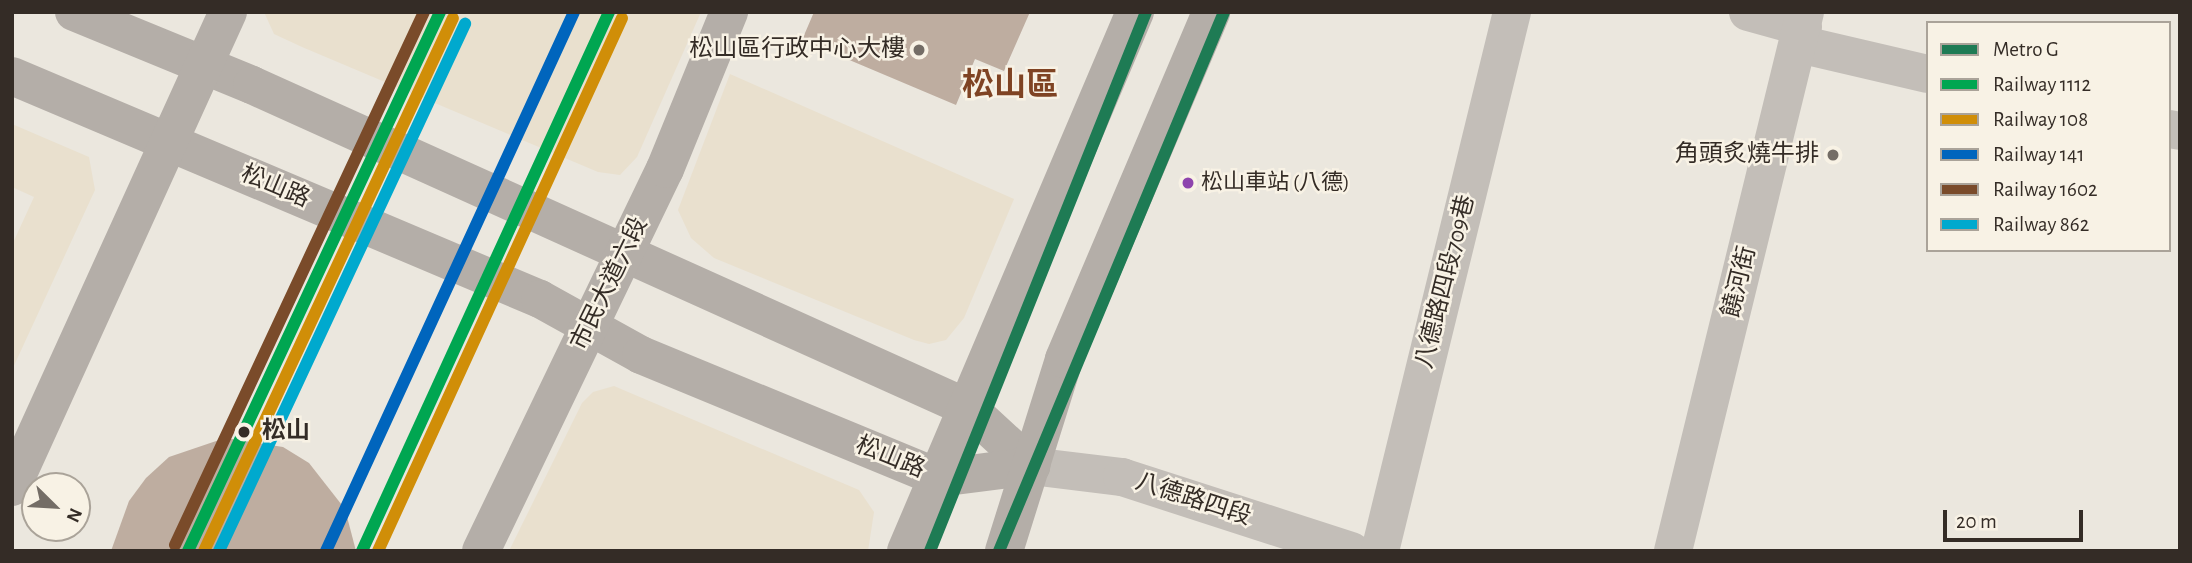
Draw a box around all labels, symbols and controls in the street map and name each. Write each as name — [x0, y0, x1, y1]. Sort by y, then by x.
legend — [1926, 21, 2171, 252]
place label: 松山區行政中心大樓 — [689, 36, 905, 64]
text: Metro G — [1993, 39, 2059, 60]
marker: 松山區行政中心大樓 — [911, 42, 927, 58]
district label: 松山區 — [962, 66, 1058, 104]
text: Railway 1112 — [1993, 74, 2091, 95]
text: Railway 108 — [1993, 109, 2088, 130]
place label: 角頭炙燒牛排 — [1675, 141, 1819, 169]
text: Railway 141 — [1993, 144, 2084, 165]
marker: 角頭炙燒牛排 — [1825, 147, 1841, 163]
street label: 松山路 — [236, 160, 314, 214]
place label: 松山車站 (八德) — [1201, 170, 1350, 196]
marker: 松山車站 (八德) — [1181, 176, 1195, 190]
text: Railway 1602 — [1993, 179, 2098, 200]
street label: 八德路四段709巷 — [1411, 192, 1481, 372]
street label: 市民大道六段 — [565, 213, 655, 355]
text: Railway 862 — [1993, 214, 2089, 235]
street label: 饒河街 — [1717, 244, 1763, 320]
place label: 松山 — [262, 418, 310, 446]
marker: 松山 — [232, 420, 256, 444]
street label: 松山路 — [851, 431, 929, 485]
street label: 八德路四段 — [1131, 468, 1255, 532]
north arrow — [21, 472, 91, 542]
scale bar — [1947, 496, 2087, 540]
text: N — [62, 505, 85, 525]
text: 20 m — [1956, 511, 1997, 532]

